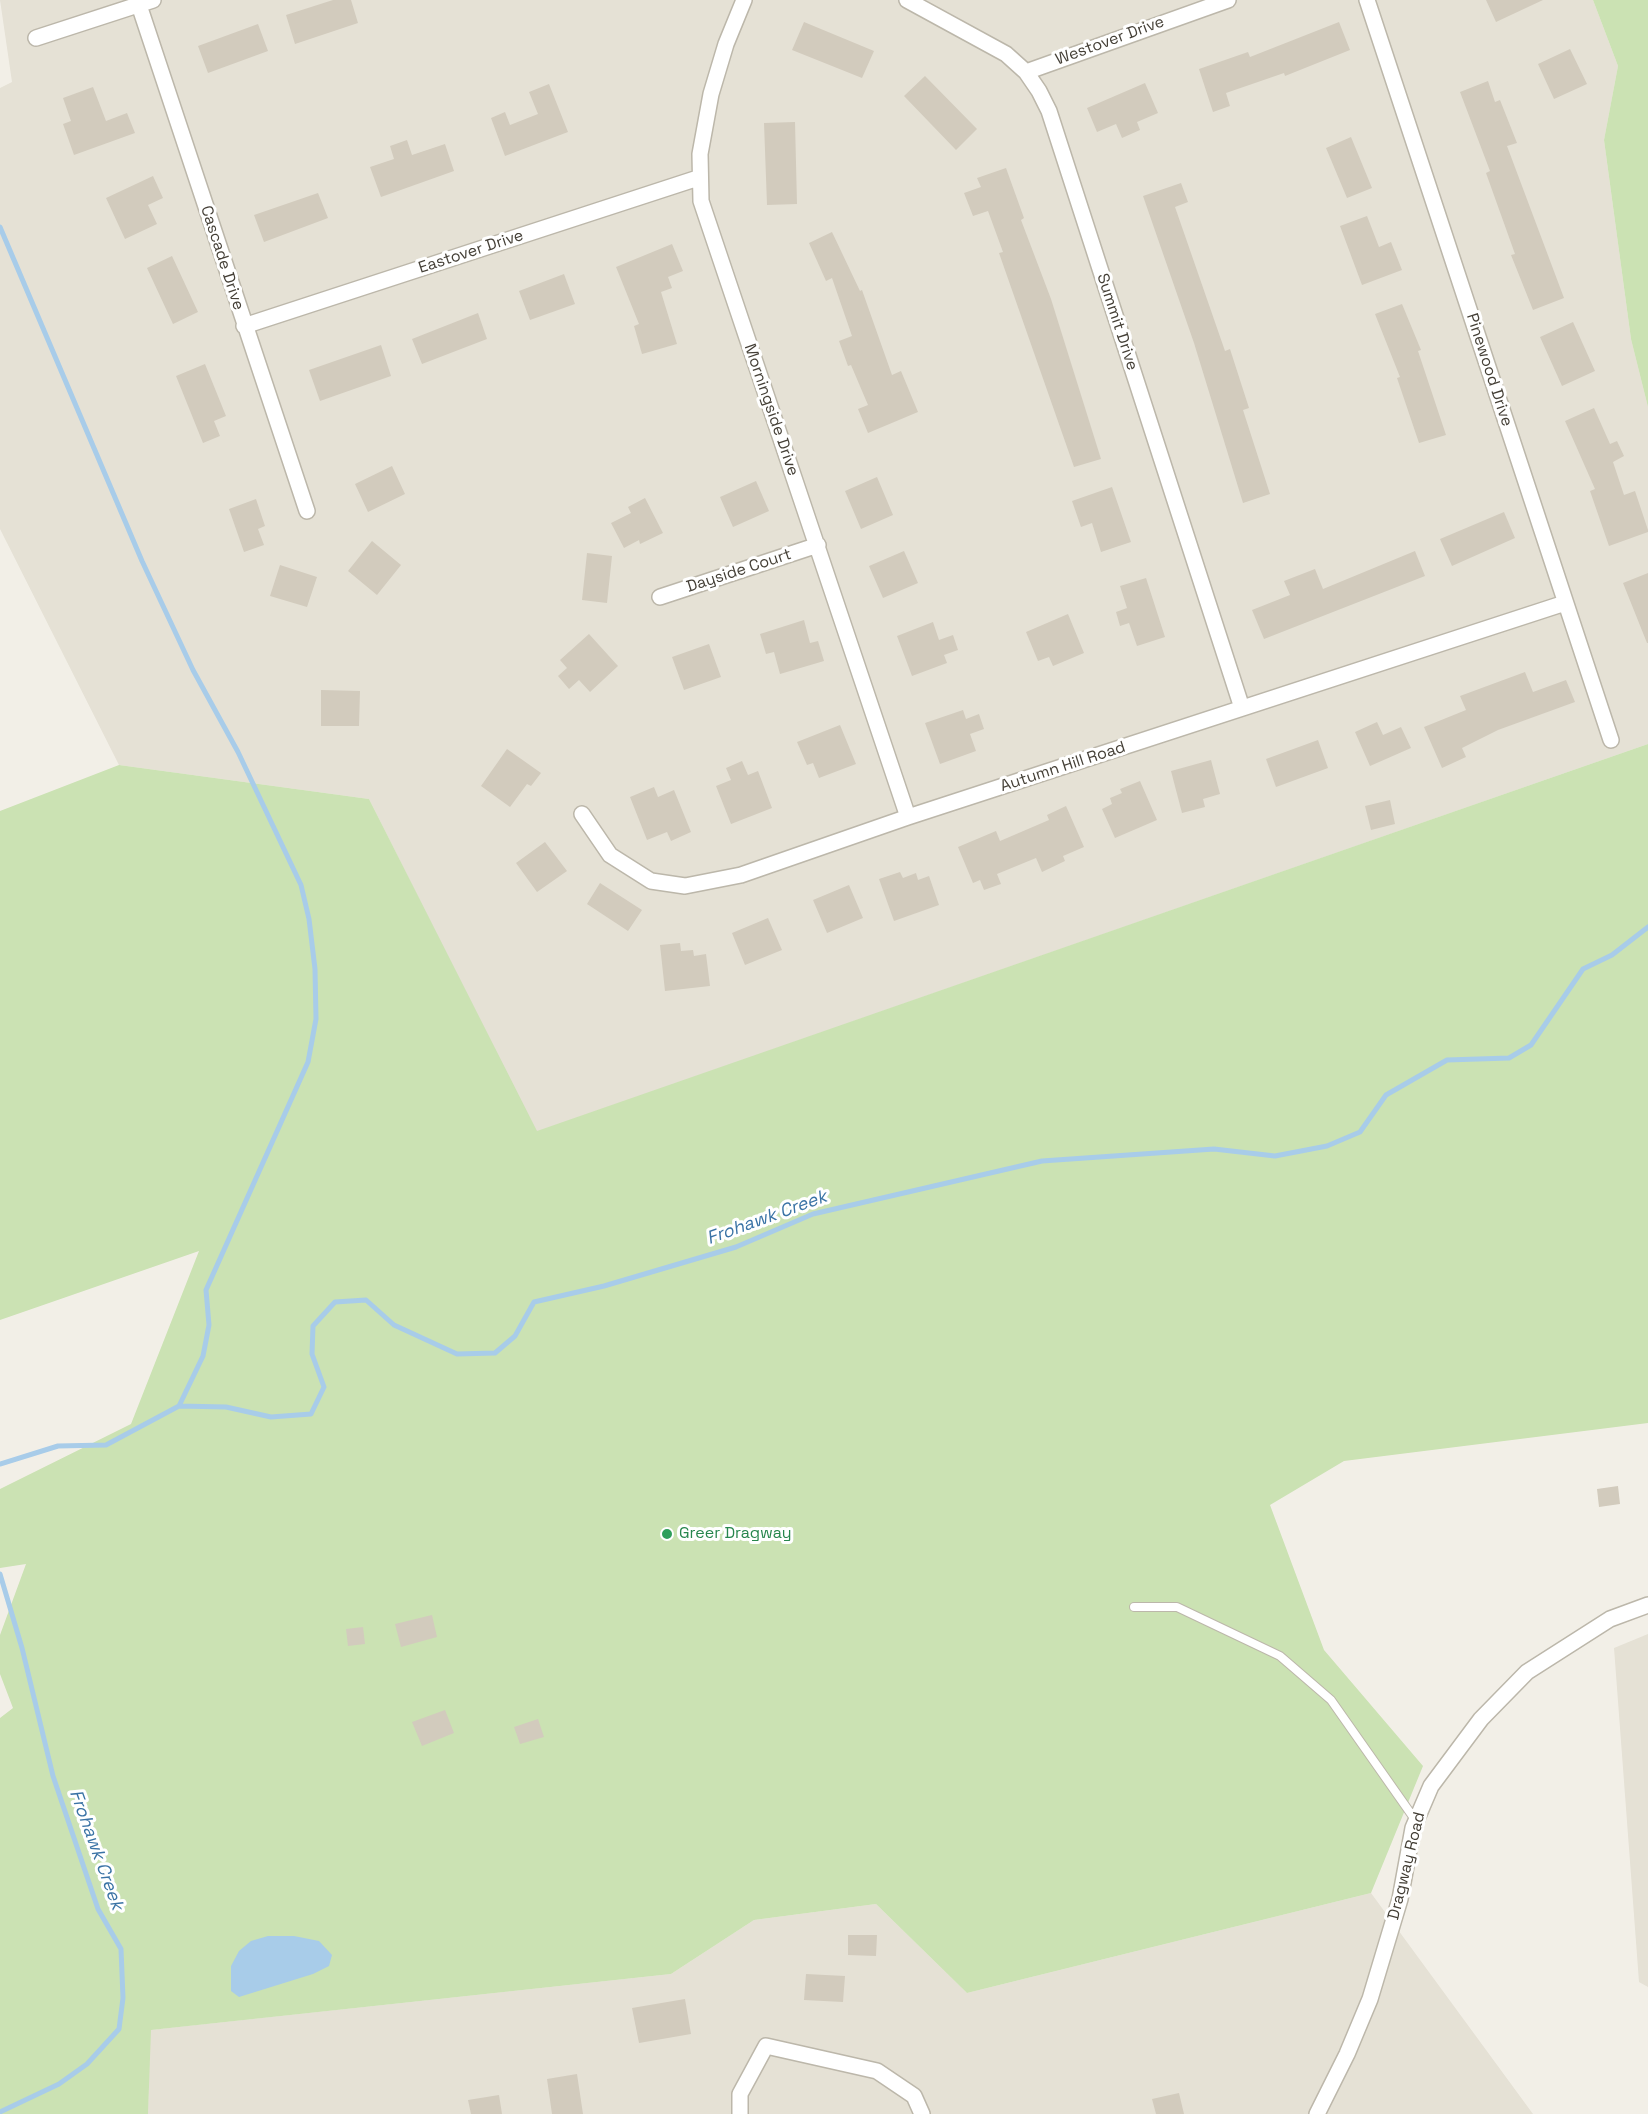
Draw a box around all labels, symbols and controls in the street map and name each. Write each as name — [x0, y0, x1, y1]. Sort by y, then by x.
street label: Westover Drive — [1053, 12, 1167, 70]
street label: Cascade Drive — [196, 203, 248, 313]
street label: Eastover Drive — [416, 226, 526, 278]
street label: Summit Drive — [1092, 271, 1142, 373]
street label: Pinewood Drive — [1462, 311, 1516, 429]
street label: Morningside Drive — [739, 342, 803, 478]
street label: Dayside Court — [684, 545, 794, 597]
street label: Autumn Hill Road — [998, 738, 1128, 796]
water label: Frohawk Creek — [704, 1186, 830, 1250]
place label: Greer Dragway — [679, 1524, 791, 1544]
marker: Greer Dragway — [660, 1527, 674, 1541]
water label: Frohawk Creek — [64, 1787, 128, 1913]
street label: Dragway Road — [1384, 1810, 1430, 1922]

